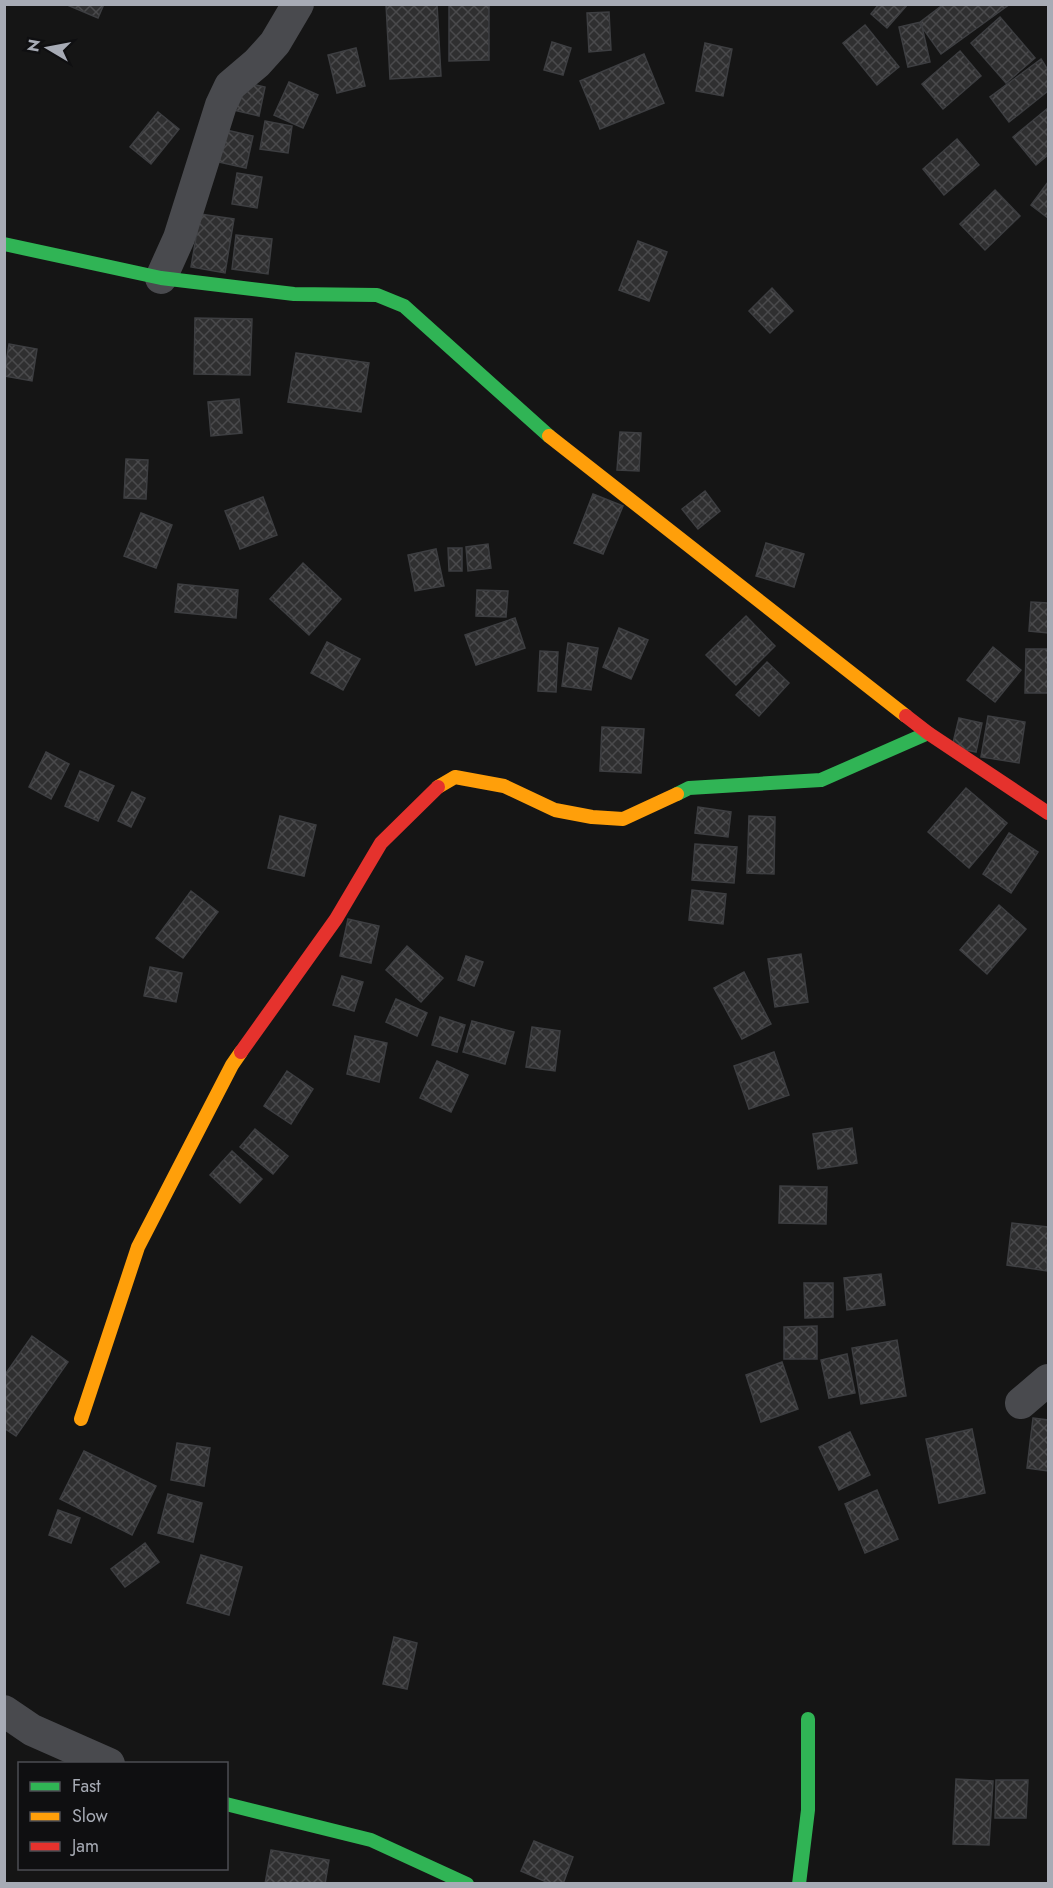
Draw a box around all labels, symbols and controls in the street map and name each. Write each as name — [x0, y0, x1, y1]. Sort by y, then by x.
north arrow — [18, 18, 78, 78]
text: N — [21, 37, 46, 54]
legend — [18, 1762, 228, 1870]
text: Fast — [72, 1773, 101, 1799]
text: Slow — [72, 1803, 109, 1829]
text: Jam — [70, 1833, 99, 1859]

